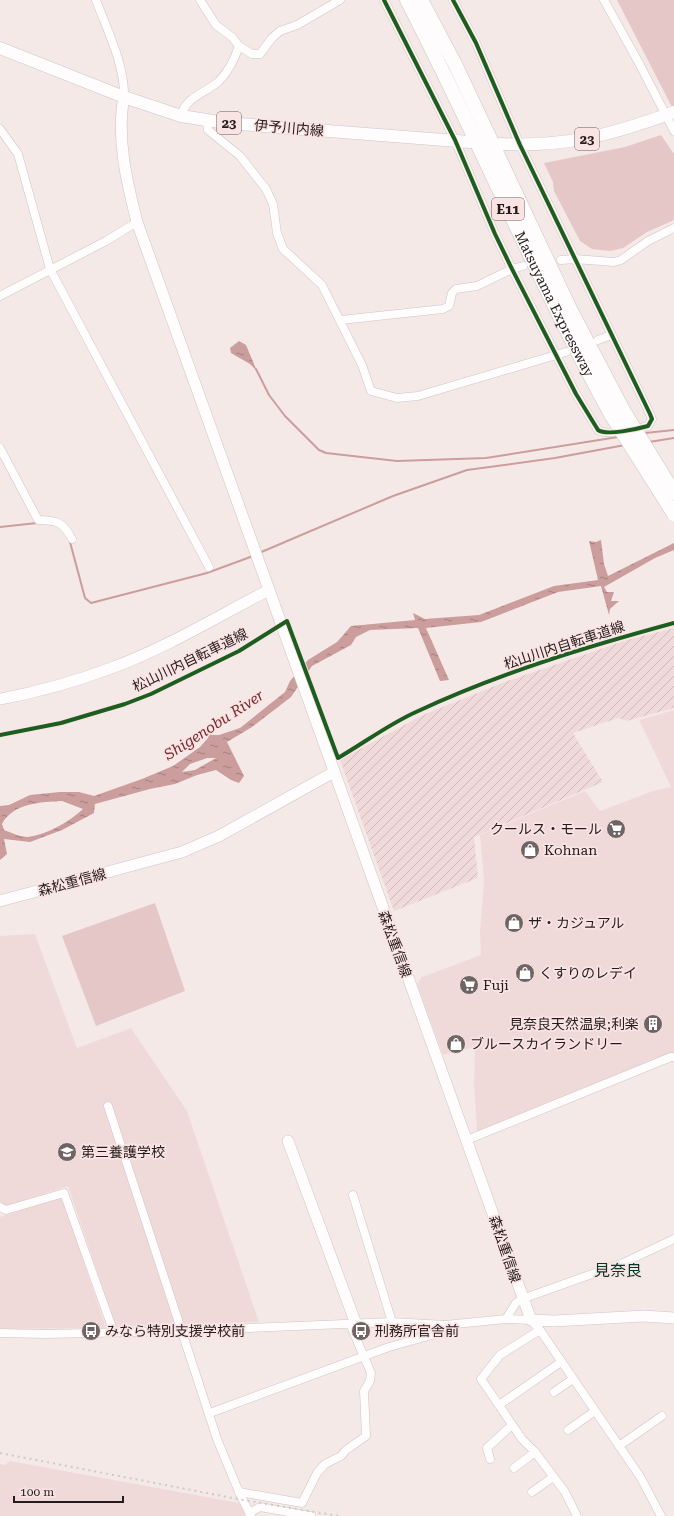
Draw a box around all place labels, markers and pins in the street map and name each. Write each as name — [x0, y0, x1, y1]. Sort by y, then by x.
supermarket icon: クールス・モール — [605, 818, 627, 840]
place label: クールス・モール — [490, 821, 602, 837]
shop icon: Kohnan — [519, 839, 541, 861]
place label: Kohnan — [544, 842, 597, 858]
shop icon: ザ・カジュアル — [503, 912, 525, 934]
place label: ザ・カジュアル — [528, 915, 625, 931]
shop icon: くすりのレデイ — [514, 962, 536, 984]
place label: くすりのレデイ — [539, 965, 637, 981]
supermarket icon: Fuji — [458, 974, 480, 996]
place label: Fuji — [483, 977, 509, 993]
building icon: 見奈良天然温泉;利楽 — [642, 1013, 664, 1035]
place label: 見奈良天然温泉;利楽 — [509, 1016, 639, 1032]
shop icon: ブルースカイランドリー — [445, 1033, 467, 1055]
place label: ブルースカイランドリー — [470, 1036, 623, 1052]
school or university icon: 第三養護学校 — [56, 1141, 78, 1163]
place label: 第三養護学校 — [81, 1144, 165, 1160]
bus stop icon: みなら特別支援学校前 — [80, 1320, 102, 1342]
bus stop icon: 刑務所官舎前 — [350, 1320, 372, 1342]
place label: みなら特別支援学校前 — [105, 1323, 245, 1339]
place label: 刑務所官舎前 — [375, 1323, 459, 1339]

